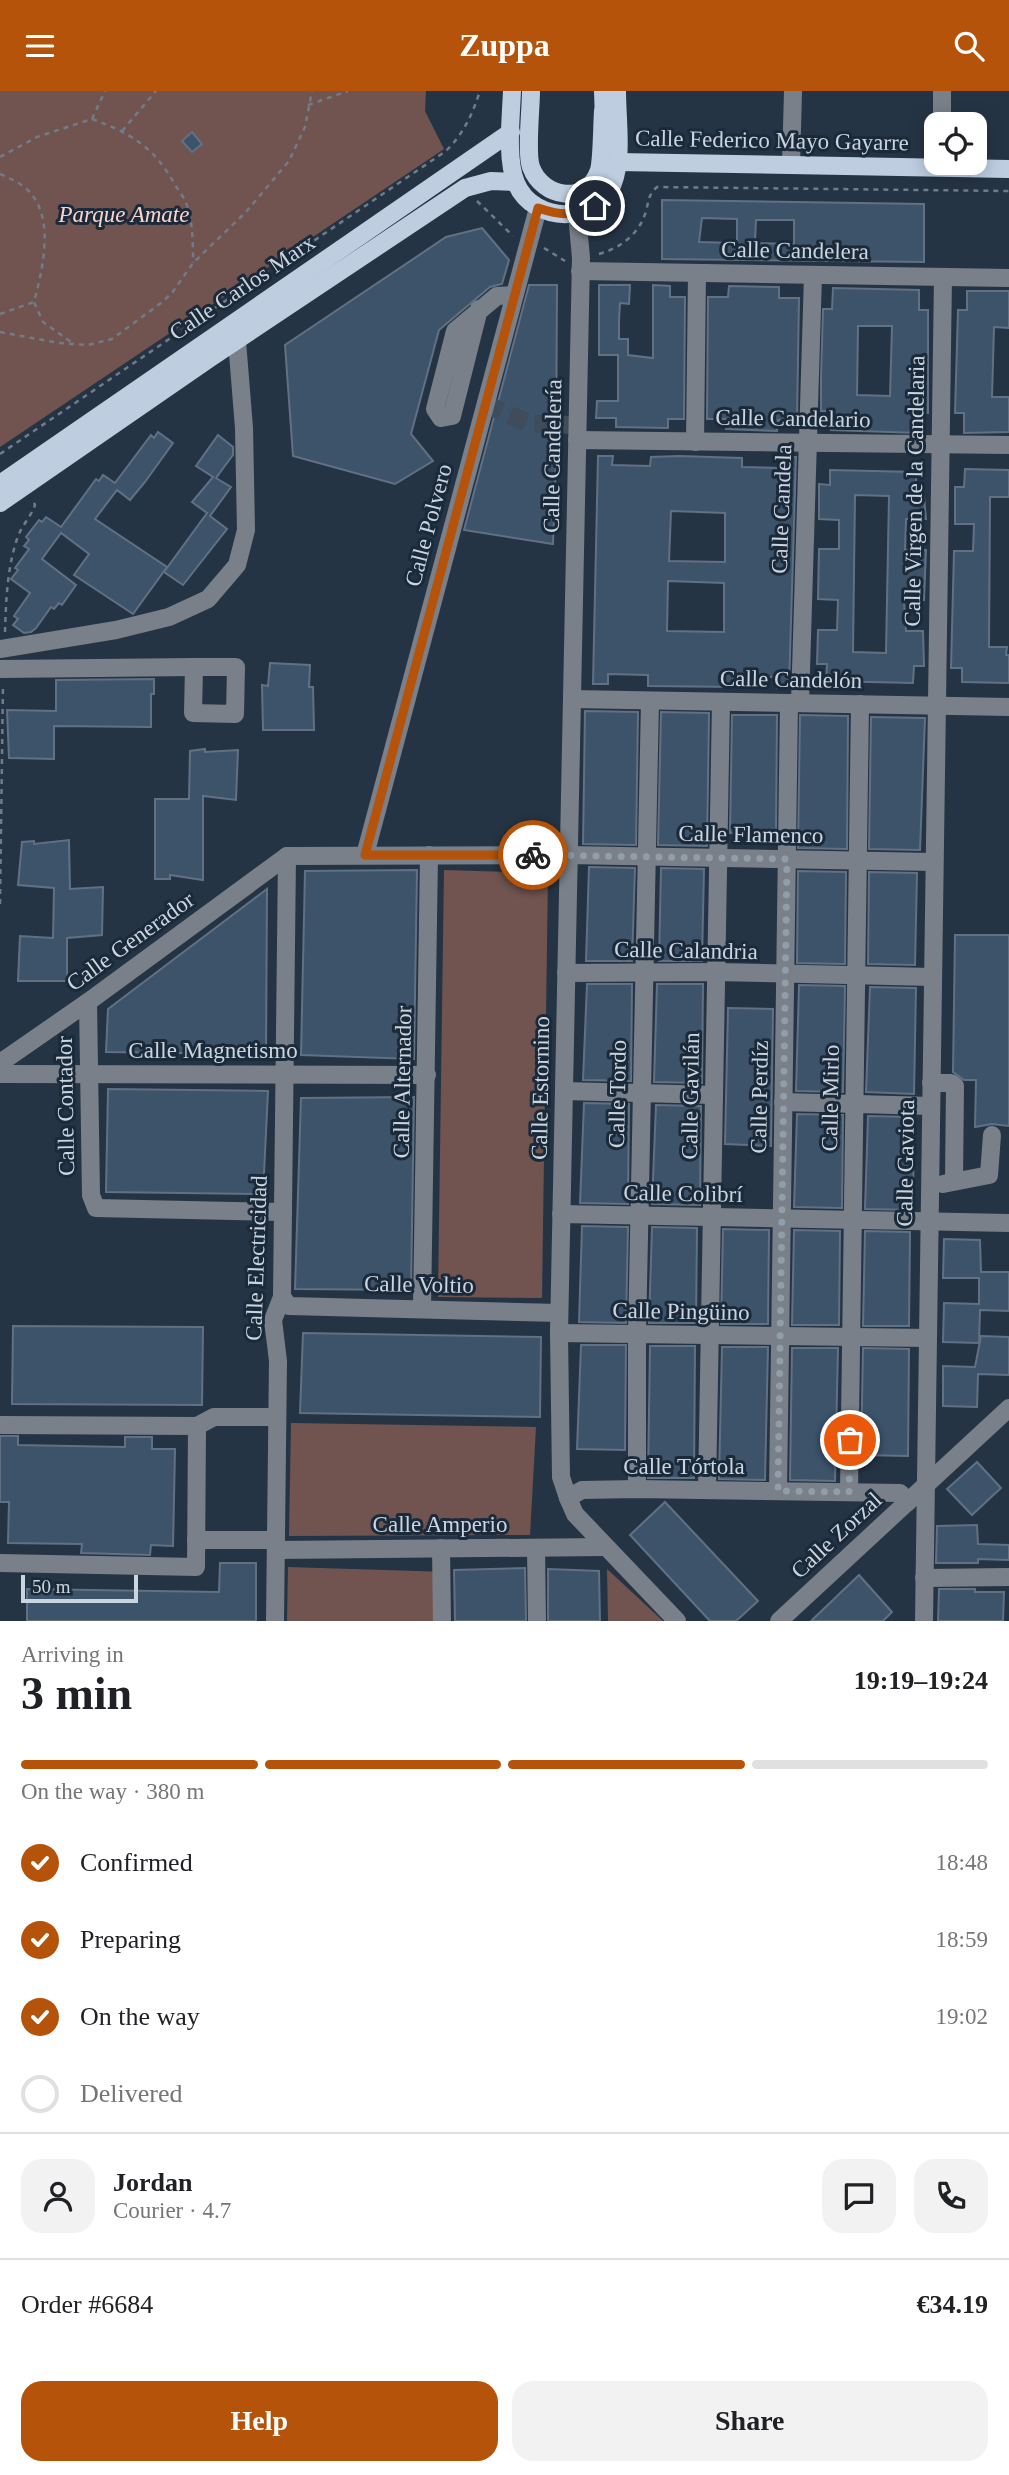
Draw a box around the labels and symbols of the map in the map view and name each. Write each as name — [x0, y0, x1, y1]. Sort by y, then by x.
street label: Calle Federico Mayo Gayarre — [635, 126, 909, 155]
pin — [565, 176, 625, 236]
park label: Parque Amate — [58, 202, 189, 227]
street label: Calle Carlos Marx — [165, 229, 320, 345]
street label: Calle Candelera — [721, 237, 869, 264]
street label: Calle Virgen de la Candelaria — [900, 355, 929, 627]
street label: Calle Candelería — [539, 379, 566, 533]
street label: Calle Candelario — [715, 405, 871, 432]
street label: Calle Candela — [767, 444, 796, 574]
street label: Calle Polvero — [400, 461, 457, 589]
street label: Calle Candelón — [720, 666, 863, 693]
courier — [498, 820, 568, 890]
street label: Calle Flamenco — [678, 821, 824, 848]
street label: Calle Generador — [62, 887, 199, 996]
street label: Calle Calandria — [614, 937, 758, 964]
street label: Calle Alternador — [389, 1005, 416, 1159]
street label: Calle Estornino — [527, 1016, 554, 1160]
street label: Calle Gavilán — [677, 1032, 704, 1160]
street label: Calle Contador — [52, 1036, 79, 1176]
street label: Calle Magnetismo — [128, 1038, 298, 1063]
street label: Calle Tordo — [604, 1040, 631, 1148]
street label: Calle Perdíz — [746, 1040, 773, 1154]
street label: Calle Mirlo — [817, 1044, 844, 1152]
street label: Calle Gaviota — [892, 1099, 919, 1227]
street label: Calle Electricidad — [241, 1174, 272, 1341]
street label: Calle Colibrí — [623, 1180, 744, 1207]
street label: Calle Voltio — [364, 1271, 474, 1298]
street label: Calle Pingüino — [612, 1298, 750, 1325]
pin — [820, 1410, 880, 1470]
street label: Calle Tórtola — [623, 1454, 745, 1479]
street label: Calle Zorzal — [786, 1487, 887, 1583]
street label: Calle Amperio — [373, 1512, 507, 1537]
scale bar — [21, 1572, 138, 1604]

